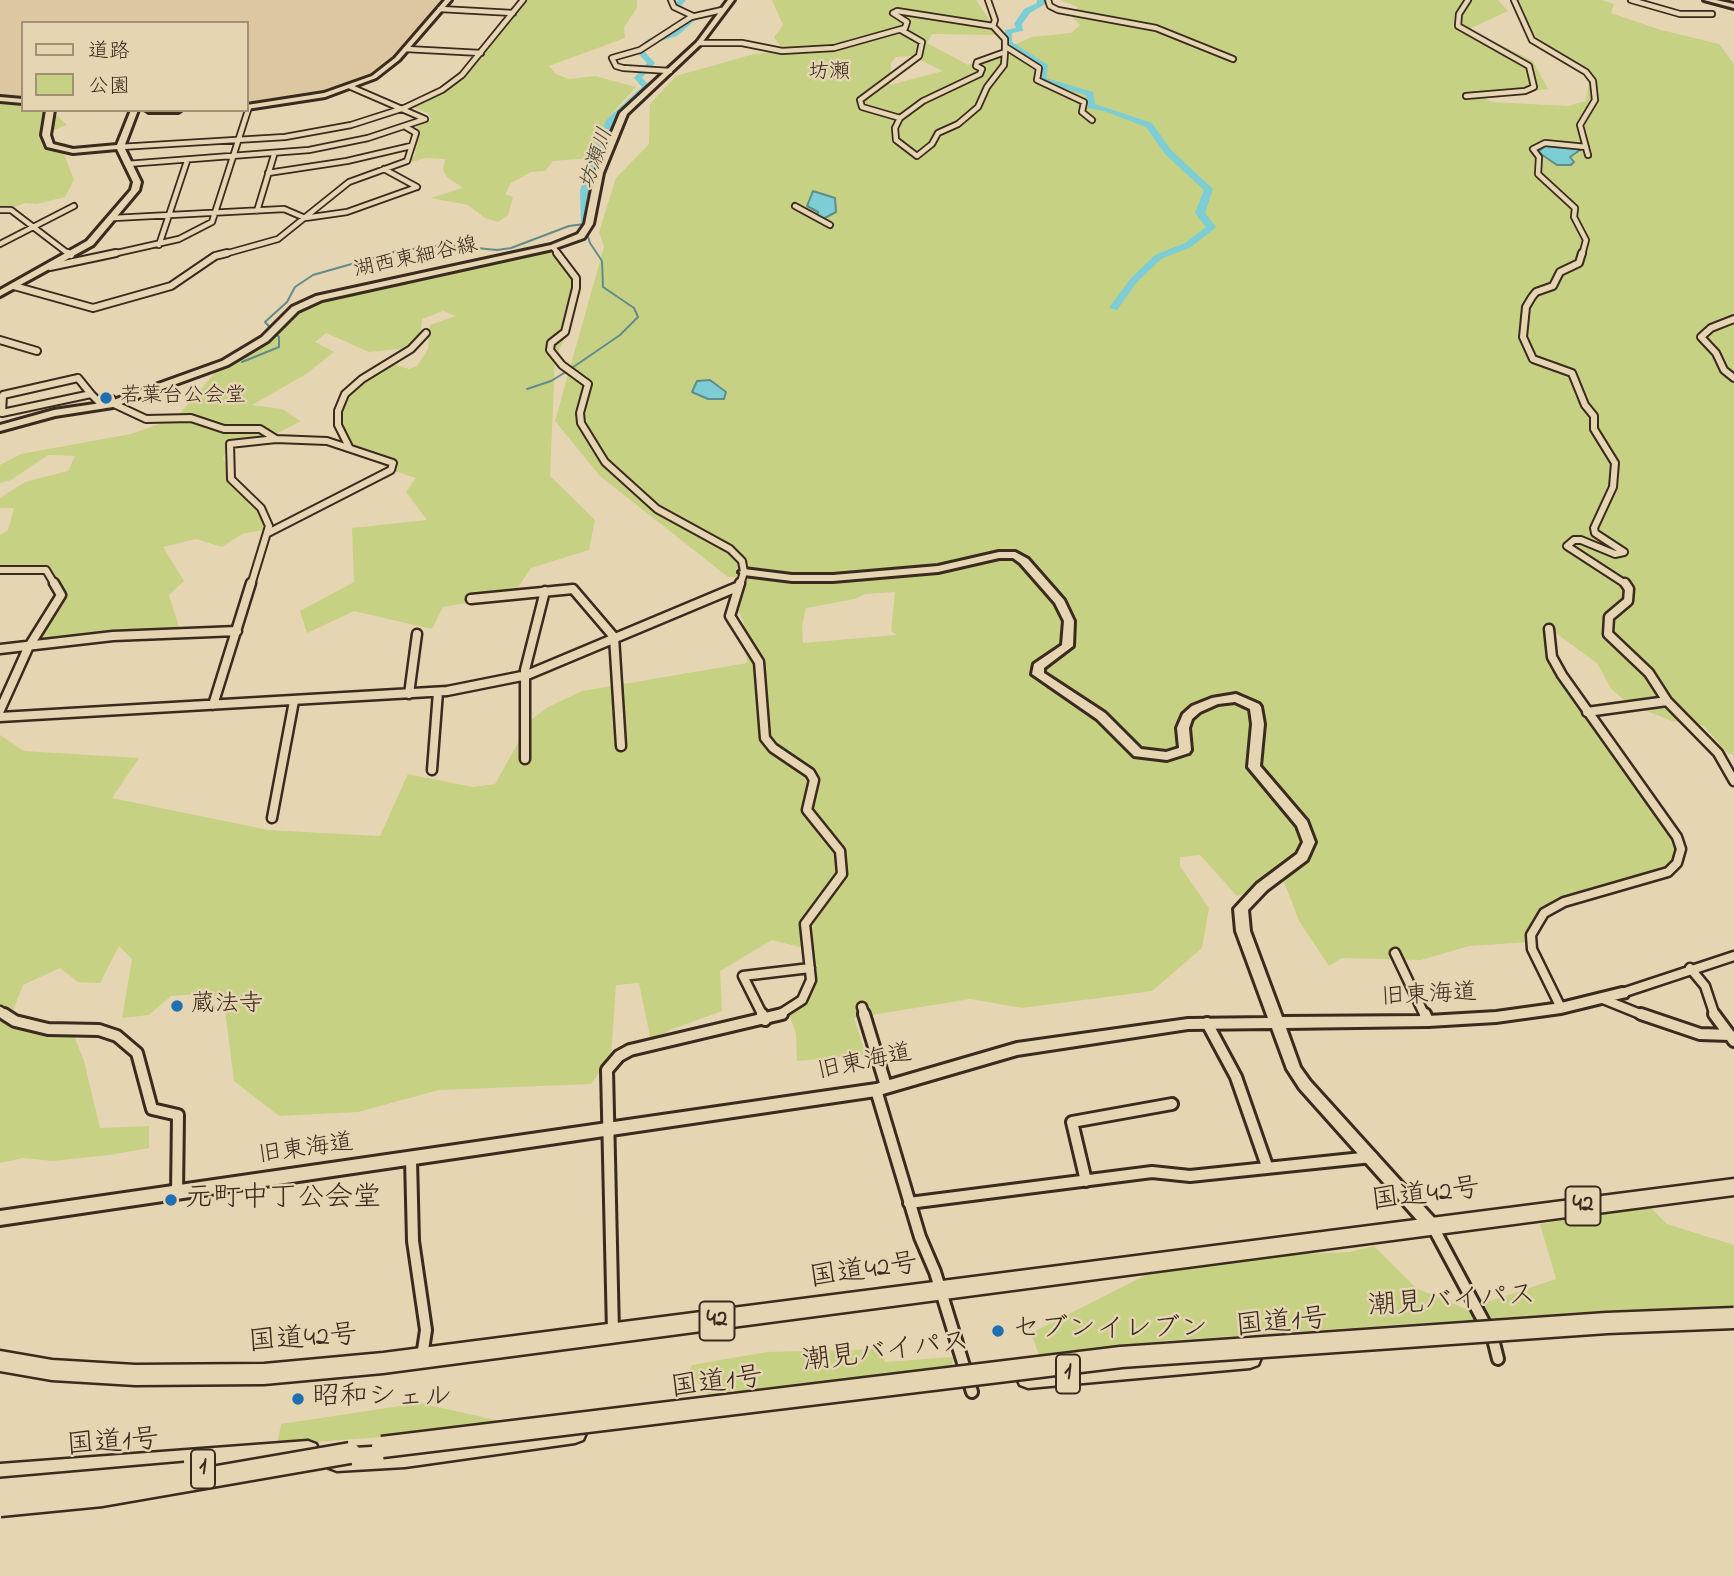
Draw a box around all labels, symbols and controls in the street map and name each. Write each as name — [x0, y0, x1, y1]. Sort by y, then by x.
legend — [21, 21, 248, 112]
text: 道路 — [88, 37, 130, 67]
district label: 坊瀬 — [808, 61, 850, 87]
text: 公園 — [88, 72, 130, 102]
water label: 坊瀬川 — [576, 125, 620, 193]
street label: 湖西東細谷線 — [352, 234, 480, 284]
place label: 若葉台公会堂 — [120, 385, 246, 411]
marker: 若葉台公会堂 — [98, 390, 114, 406]
street label: 旧東海道 — [1380, 980, 1478, 1014]
place label: 蔵法寺 — [191, 992, 263, 1020]
marker: 蔵法寺 — [169, 998, 185, 1014]
street label: 旧東海道 — [815, 1040, 915, 1088]
street label: 旧東海道 — [256, 1130, 356, 1172]
street label: 国道42号 — [1370, 1174, 1482, 1220]
place label: 元町中丁公会堂 — [185, 1183, 381, 1217]
road number: 42 — [1566, 1186, 1600, 1226]
marker: 元町中丁公会堂 — [163, 1192, 179, 1208]
street label: 国道42号 — [807, 1249, 921, 1297]
street label: 潮見バイパス — [1367, 1280, 1537, 1326]
road number: 42 — [700, 1302, 734, 1340]
street label: 国道1号 — [1234, 1304, 1330, 1346]
place label: セブンイレブン — [1012, 1314, 1208, 1348]
street label: 国道42号 — [247, 1320, 359, 1362]
marker: セブンイレブン — [990, 1323, 1006, 1339]
street label: 潮見バイパス — [801, 1327, 971, 1381]
road number: 1 — [1056, 1354, 1080, 1394]
street label: 国道1号 — [669, 1363, 765, 1407]
place label: 昭和シェル — [312, 1382, 452, 1416]
marker: 昭和シェル — [290, 1391, 306, 1407]
street label: 国道1号 — [65, 1425, 161, 1465]
road number: 1 — [191, 1450, 215, 1488]

